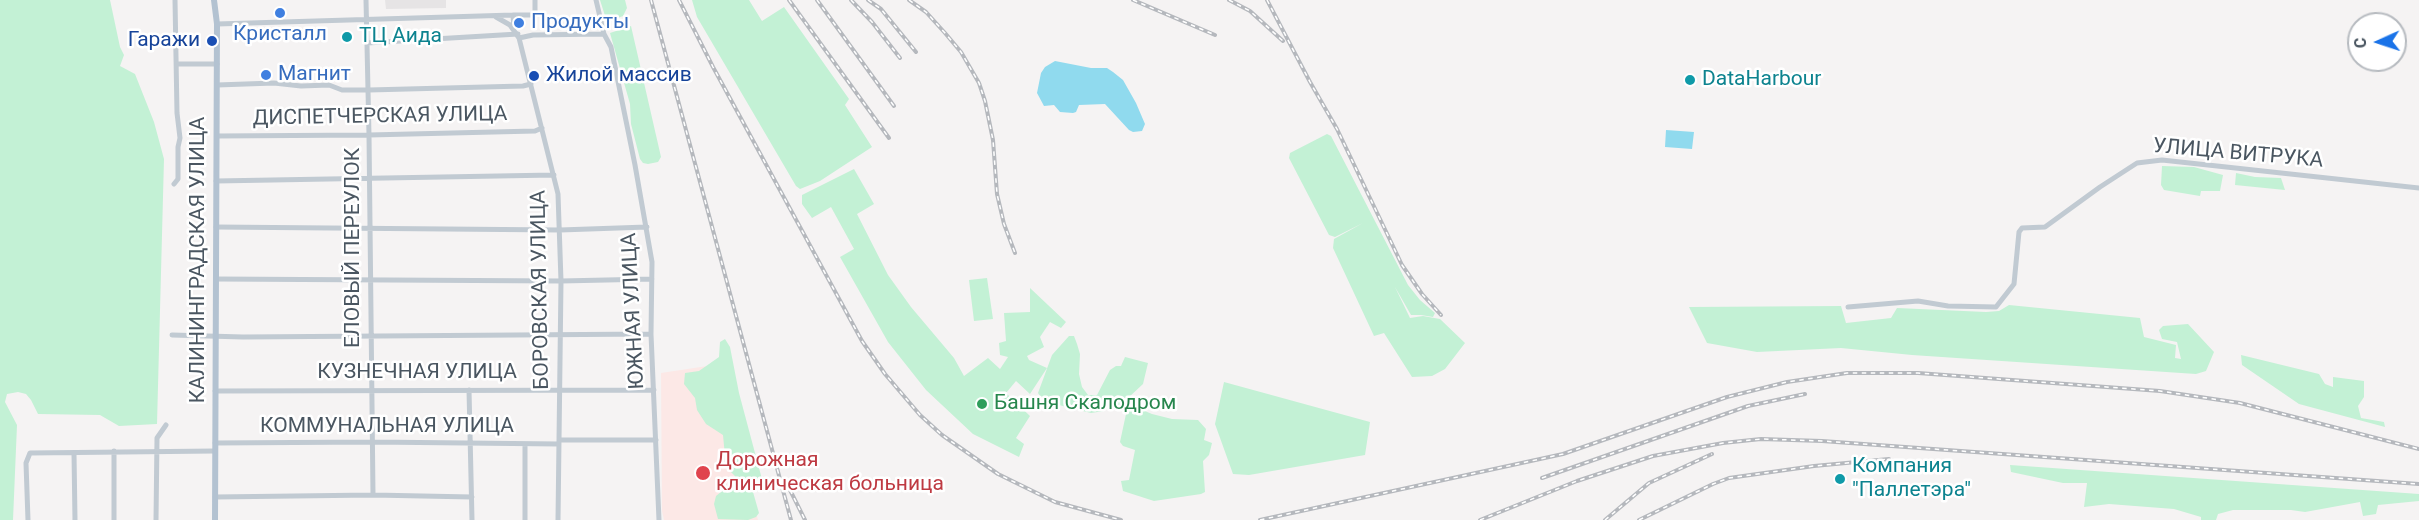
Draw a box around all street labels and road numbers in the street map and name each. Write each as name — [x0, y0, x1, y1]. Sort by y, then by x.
street label: ДИСПЕТЧЕРСКАЯ УЛИЦА — [252, 102, 508, 132]
street label: КАЛИНИНГРАДСКАЯ УЛИЦА — [186, 117, 212, 403]
street label: УЛИЦА ВИТРУКА — [2152, 134, 2324, 174]
street label: ЕЛОВЫЙ ПЕРЕУЛОК — [341, 148, 367, 348]
street label: БОРОВСКАЯ УЛИЦА — [527, 190, 555, 390]
street label: ЮЖНАЯ УЛИЦА — [617, 232, 651, 390]
street label: КУЗНЕЧНАЯ УЛИЦА — [317, 360, 517, 386]
street label: КОММУНАЛЬНАЯ УЛИЦА — [260, 414, 514, 440]

